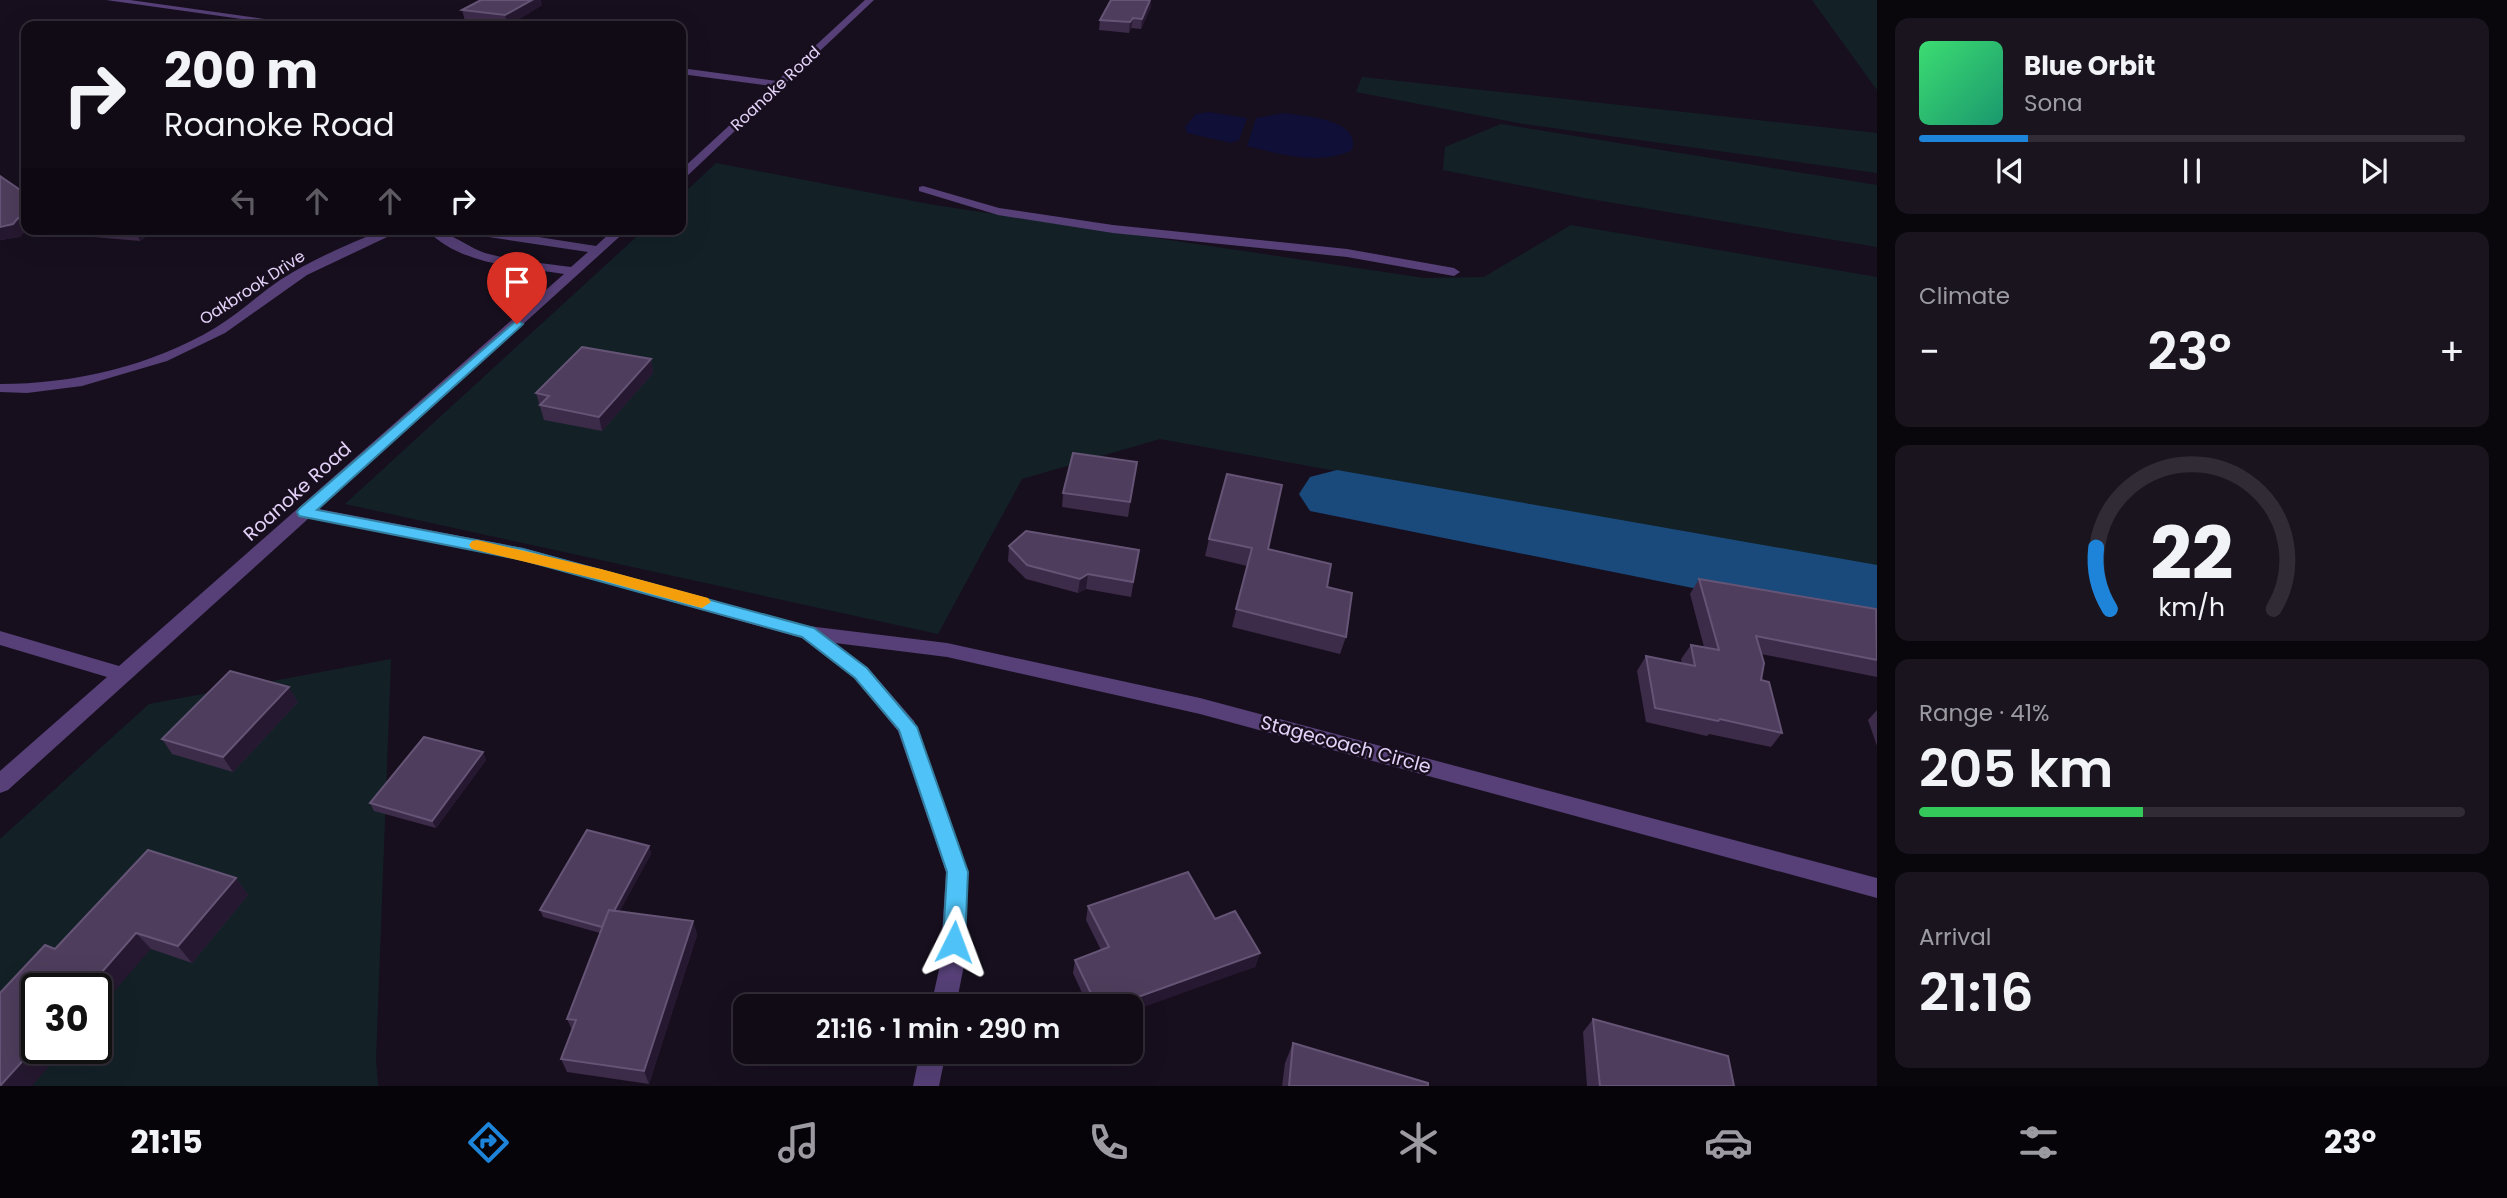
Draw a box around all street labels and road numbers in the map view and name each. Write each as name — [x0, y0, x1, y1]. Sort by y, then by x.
street label: Roanoke Road — [725, 41, 825, 136]
street label: Oakbrook Drive — [195, 245, 310, 330]
street label: Roanoke Road — [237, 436, 357, 547]
street label: Stagecoach Circle — [1258, 709, 1434, 780]

